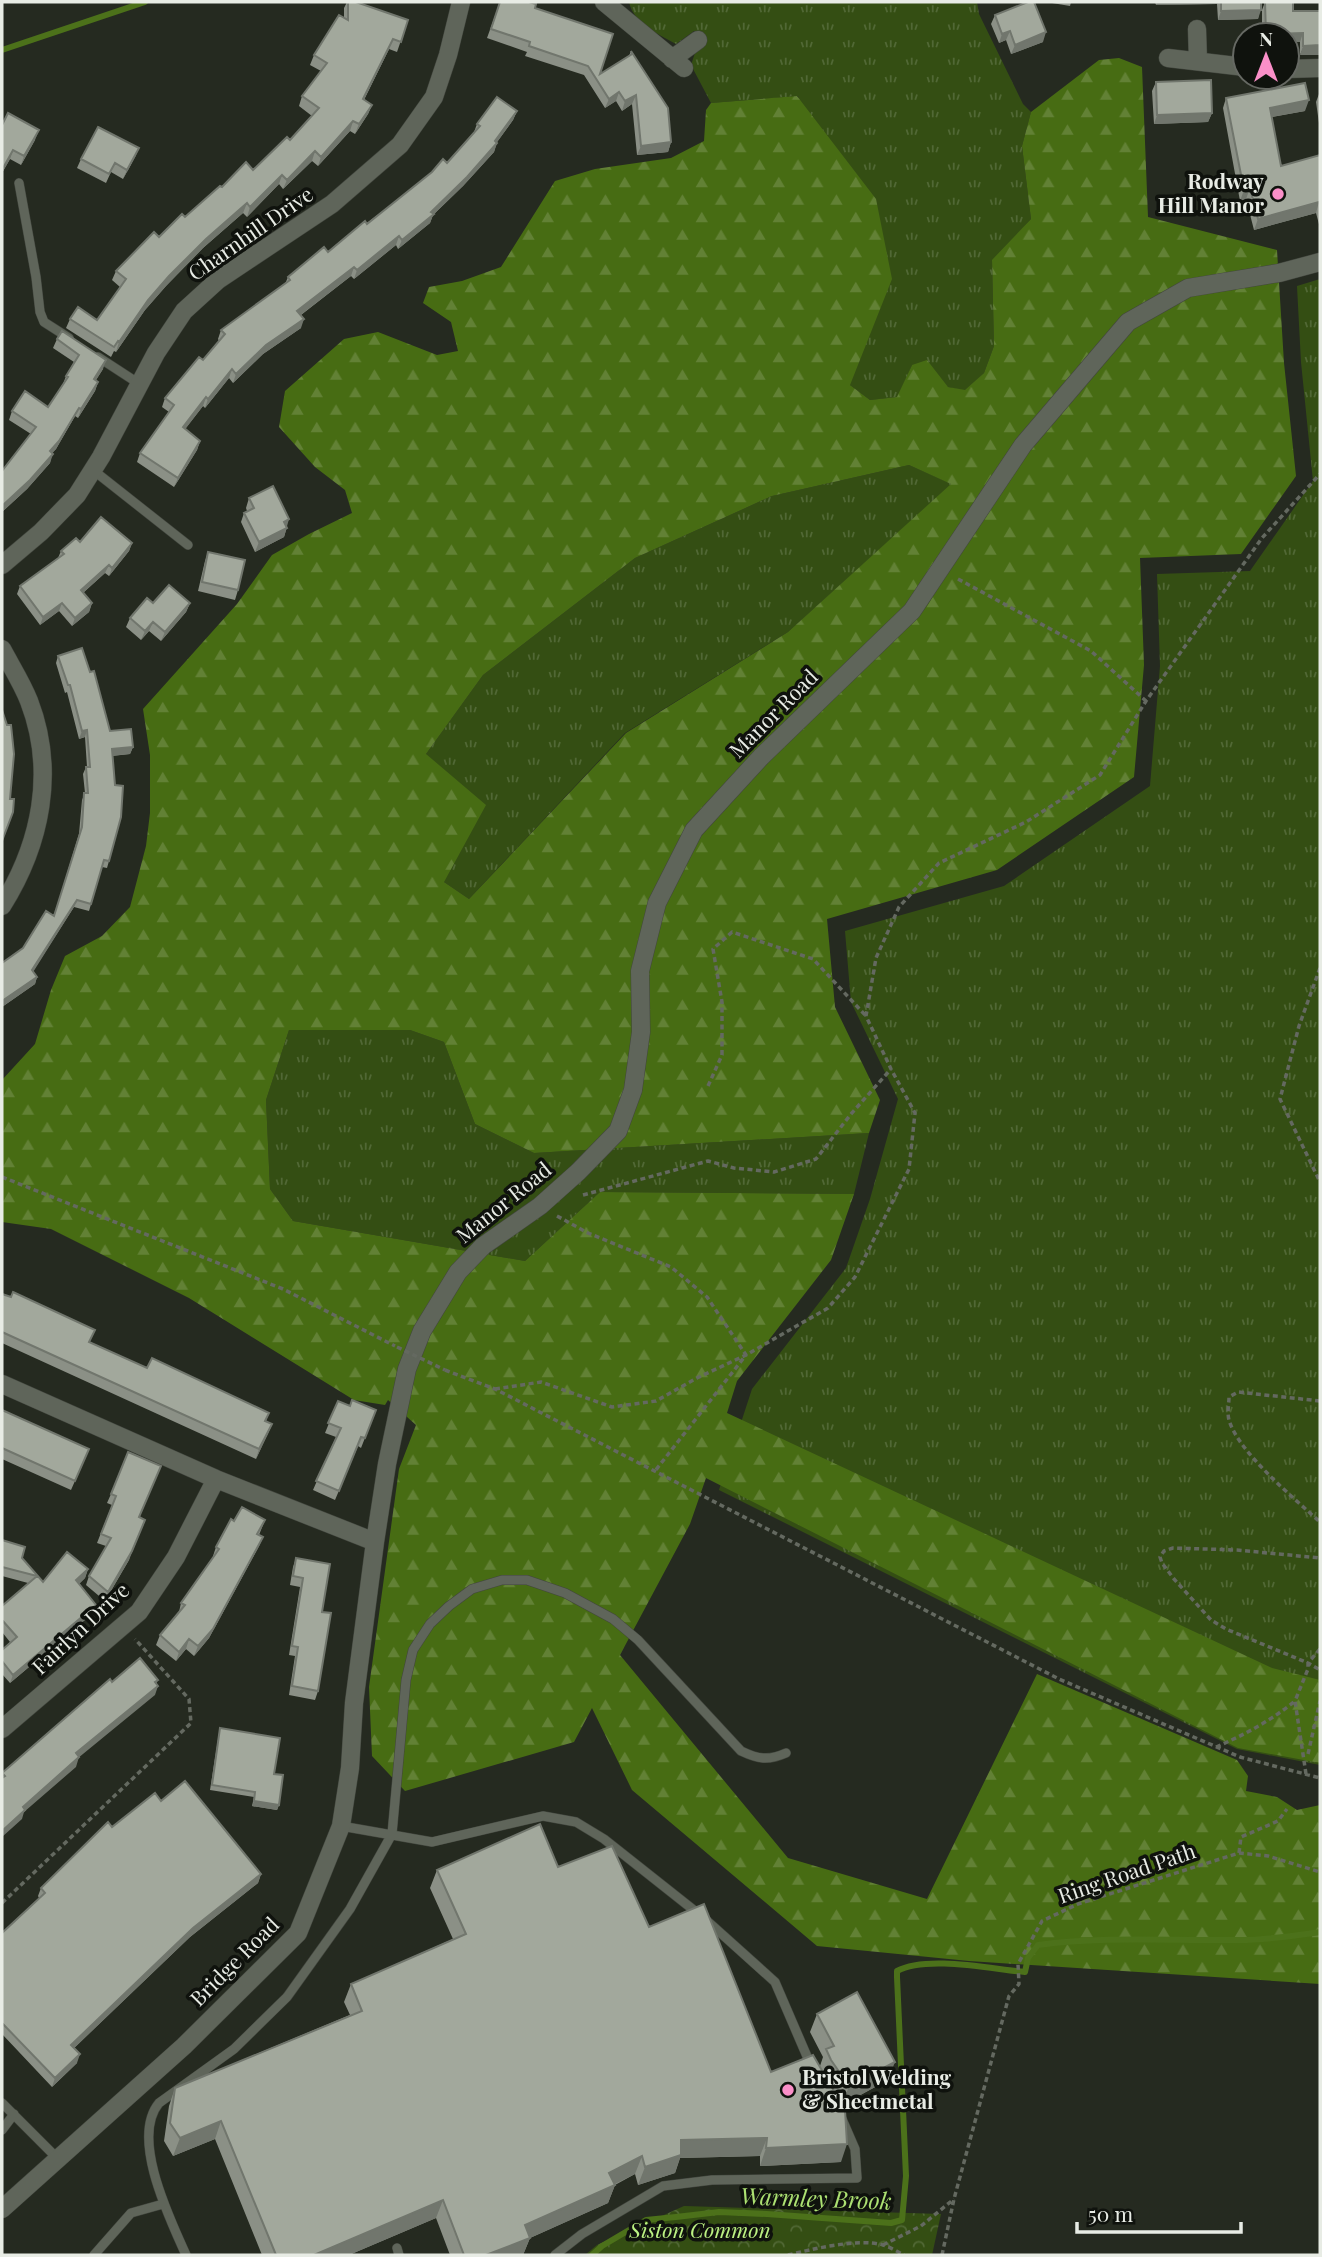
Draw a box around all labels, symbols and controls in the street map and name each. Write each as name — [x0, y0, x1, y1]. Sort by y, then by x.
north arrow — [1231, 21, 1301, 91]
text: N — [1259, 25, 1273, 51]
place label: Rodway Hill Manor — [1158, 166, 1264, 218]
street label: Charnhill Drive — [182, 179, 318, 286]
marker: Rodway Hill Manor — [1270, 186, 1286, 202]
street label: Manor Road — [722, 662, 823, 763]
street label: Manor Road — [449, 1155, 556, 1248]
street label: Fairlyn Drive — [25, 1575, 134, 1680]
street label: Ring Road Path — [1054, 1835, 1199, 1909]
street label: Bridge Road — [183, 1910, 284, 2011]
place label: Bristol Welding & Sheetmetal — [802, 2062, 951, 2114]
marker: Bristol Welding & Sheetmetal — [780, 2082, 796, 2098]
water label: Warmley Brook — [740, 2179, 892, 2216]
scale bar — [1077, 2190, 1242, 2234]
text: 50 m — [1088, 2199, 1134, 2227]
park label: Siston Common — [628, 2215, 771, 2243]

